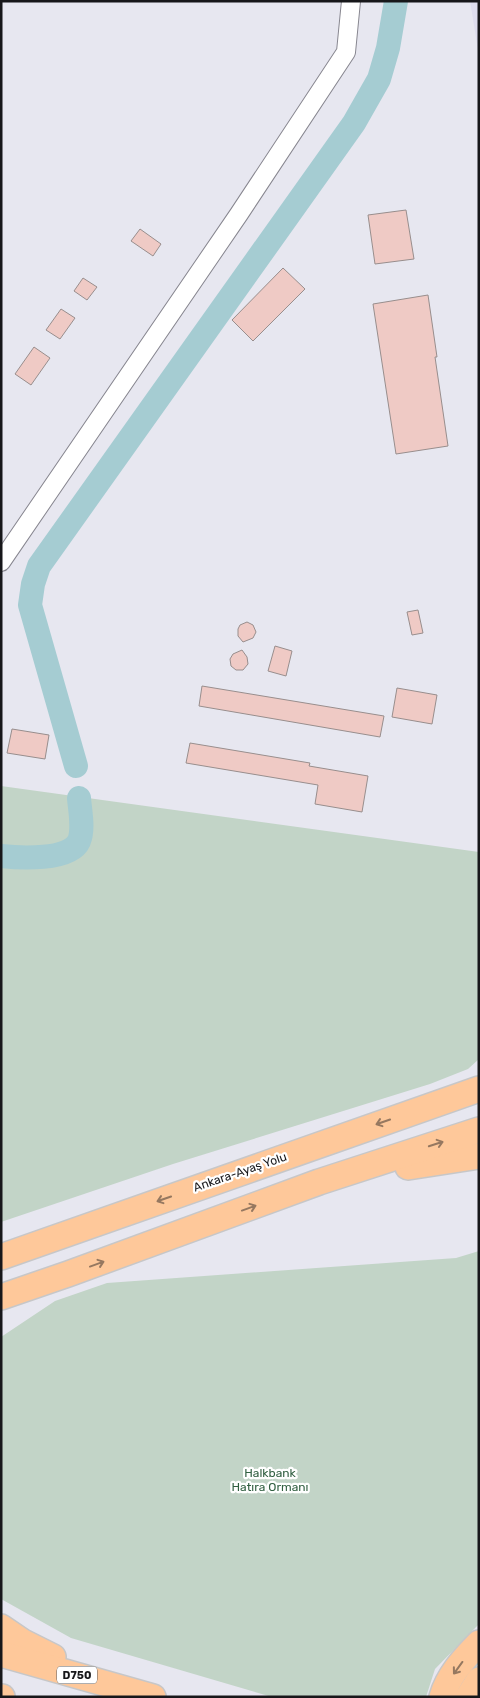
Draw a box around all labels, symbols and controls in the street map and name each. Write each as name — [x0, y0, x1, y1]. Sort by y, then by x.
one-way arrow — [376, 1118, 391, 1127]
one-way arrow — [428, 1139, 444, 1148]
street label: Ankara-Ayaş Yolu — [191, 1149, 289, 1195]
one-way arrow — [156, 1195, 172, 1204]
one-way arrow — [241, 1203, 257, 1212]
one-way arrow — [89, 1259, 104, 1268]
park label: Halkbank Hatıra Ormanı — [232, 1466, 309, 1494]
one-way arrow — [453, 1661, 463, 1675]
road number: D750 — [57, 1666, 97, 1684]

